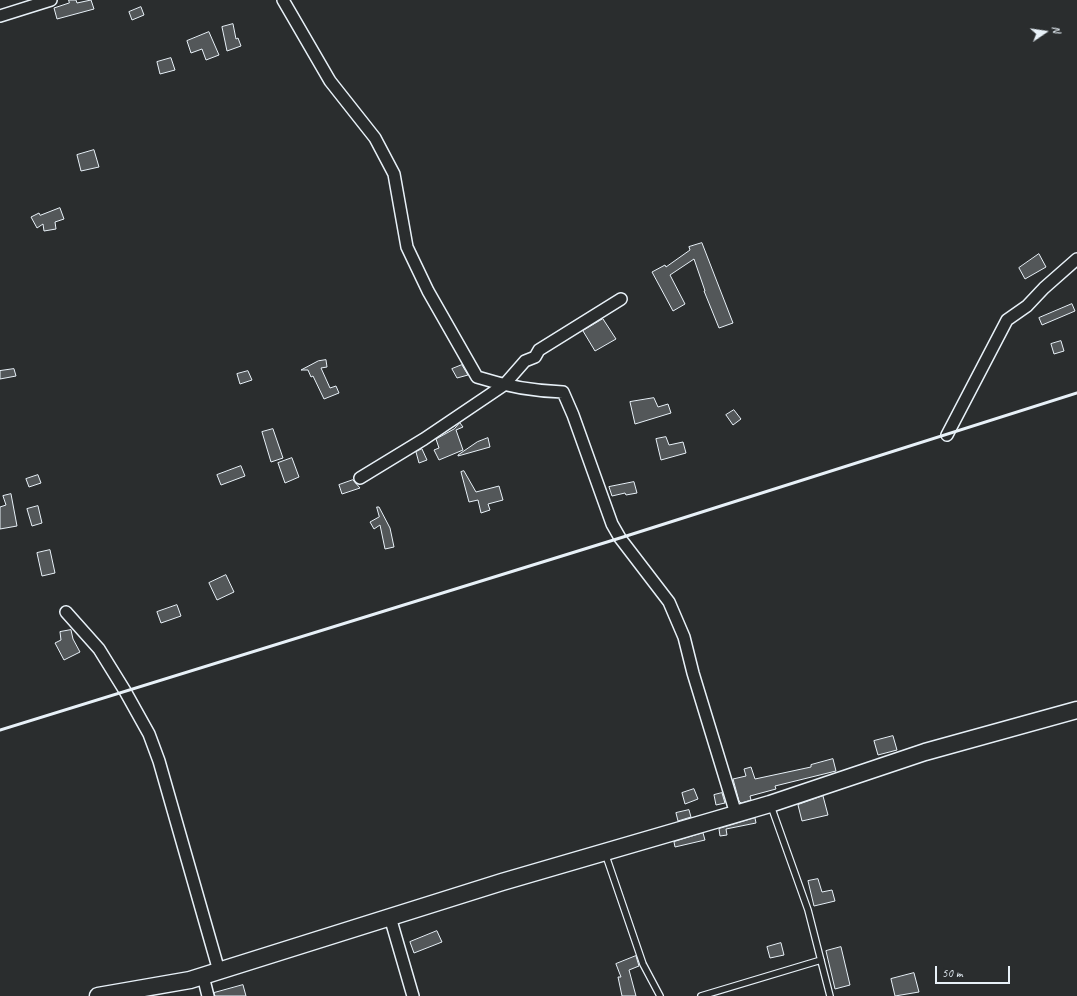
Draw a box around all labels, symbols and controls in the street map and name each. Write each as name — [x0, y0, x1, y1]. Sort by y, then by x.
north arrow — [1025, 12, 1065, 52]
text: N — [1049, 24, 1064, 34]
scale bar — [937, 958, 1012, 984]
text: 50 m — [942, 965, 962, 981]

